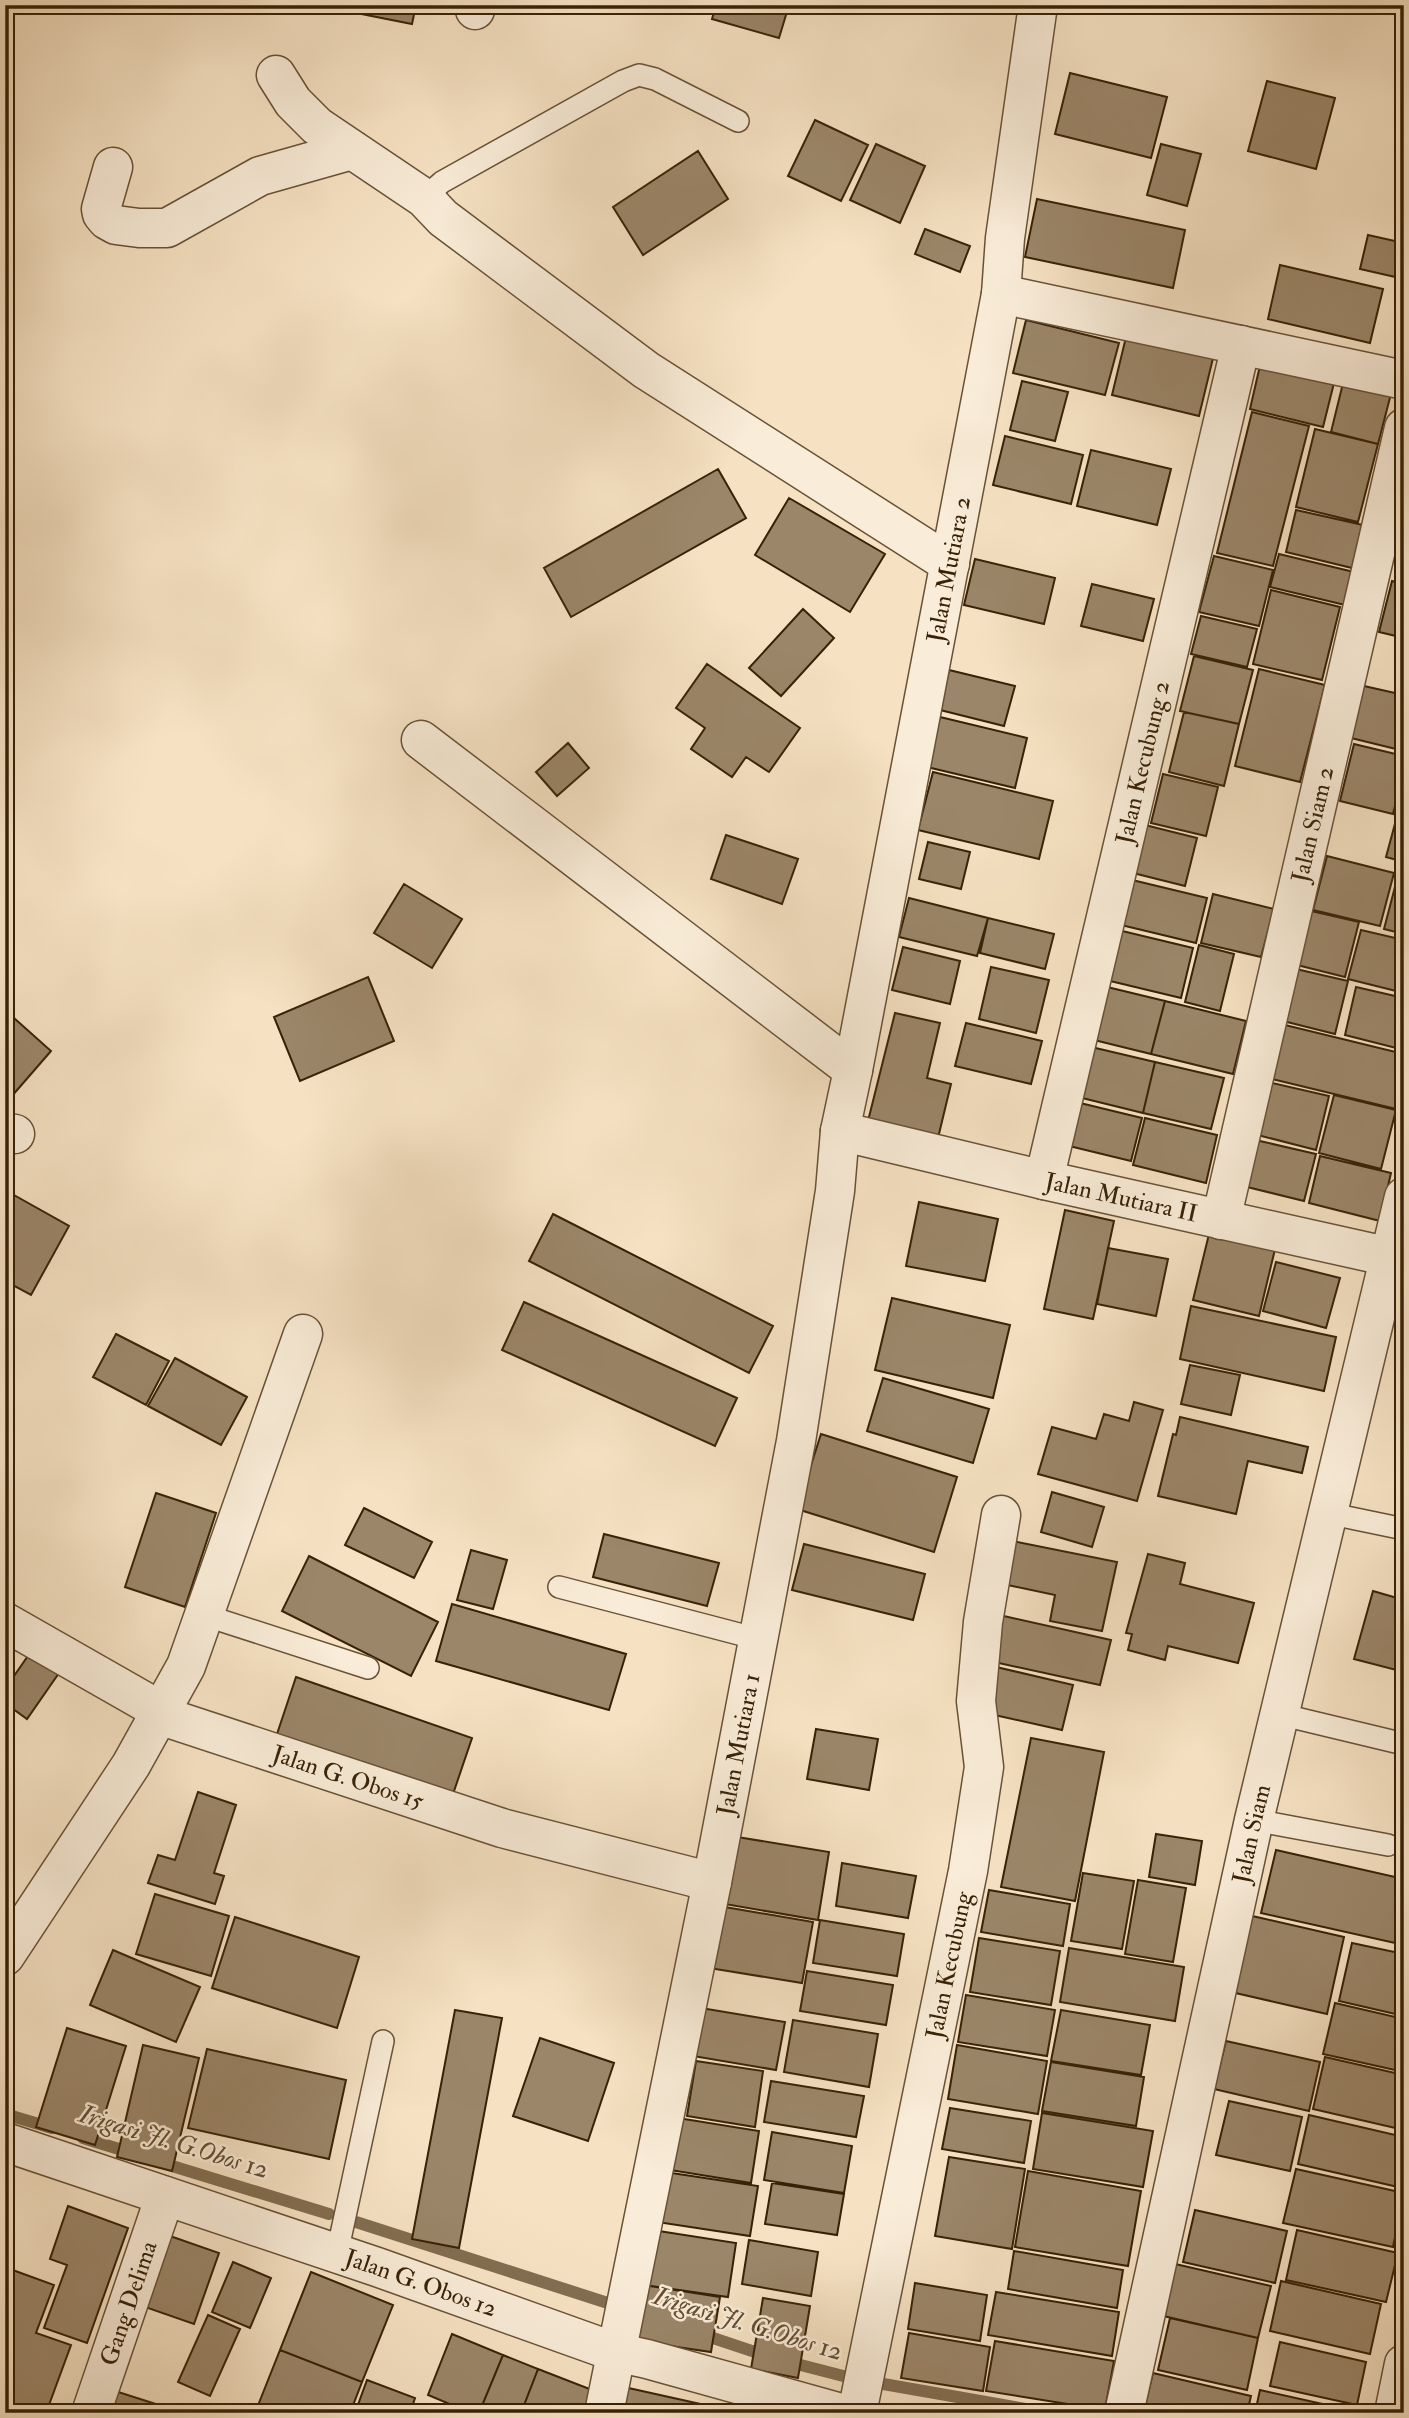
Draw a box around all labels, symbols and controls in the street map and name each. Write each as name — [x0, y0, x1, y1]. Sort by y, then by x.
street label: Jalan Mutiara 2 — [919, 494, 978, 646]
street label: Jalan Kecubung 2 — [1108, 678, 1177, 848]
street label: Jalan Siam 2 — [1284, 763, 1341, 886]
street label: Jalan Mutiara II — [1041, 1165, 1200, 1229]
street label: Jalan Mutiara 1 — [709, 1671, 767, 1819]
street label: Jalan G. Obos 15 — [267, 1738, 428, 1817]
street label: Jalan Siam — [1225, 1781, 1278, 1887]
street label: Jalan Kecubung — [918, 1888, 979, 2043]
water label: Irigasi Jl. G.Obos 12 — [73, 2097, 273, 2186]
street label: Gang Delima — [93, 2236, 164, 2370]
street label: Jalan G. Obos 12 — [340, 2241, 501, 2324]
water label: Irigasi Jl. G.Obos 12 — [647, 2279, 847, 2368]

